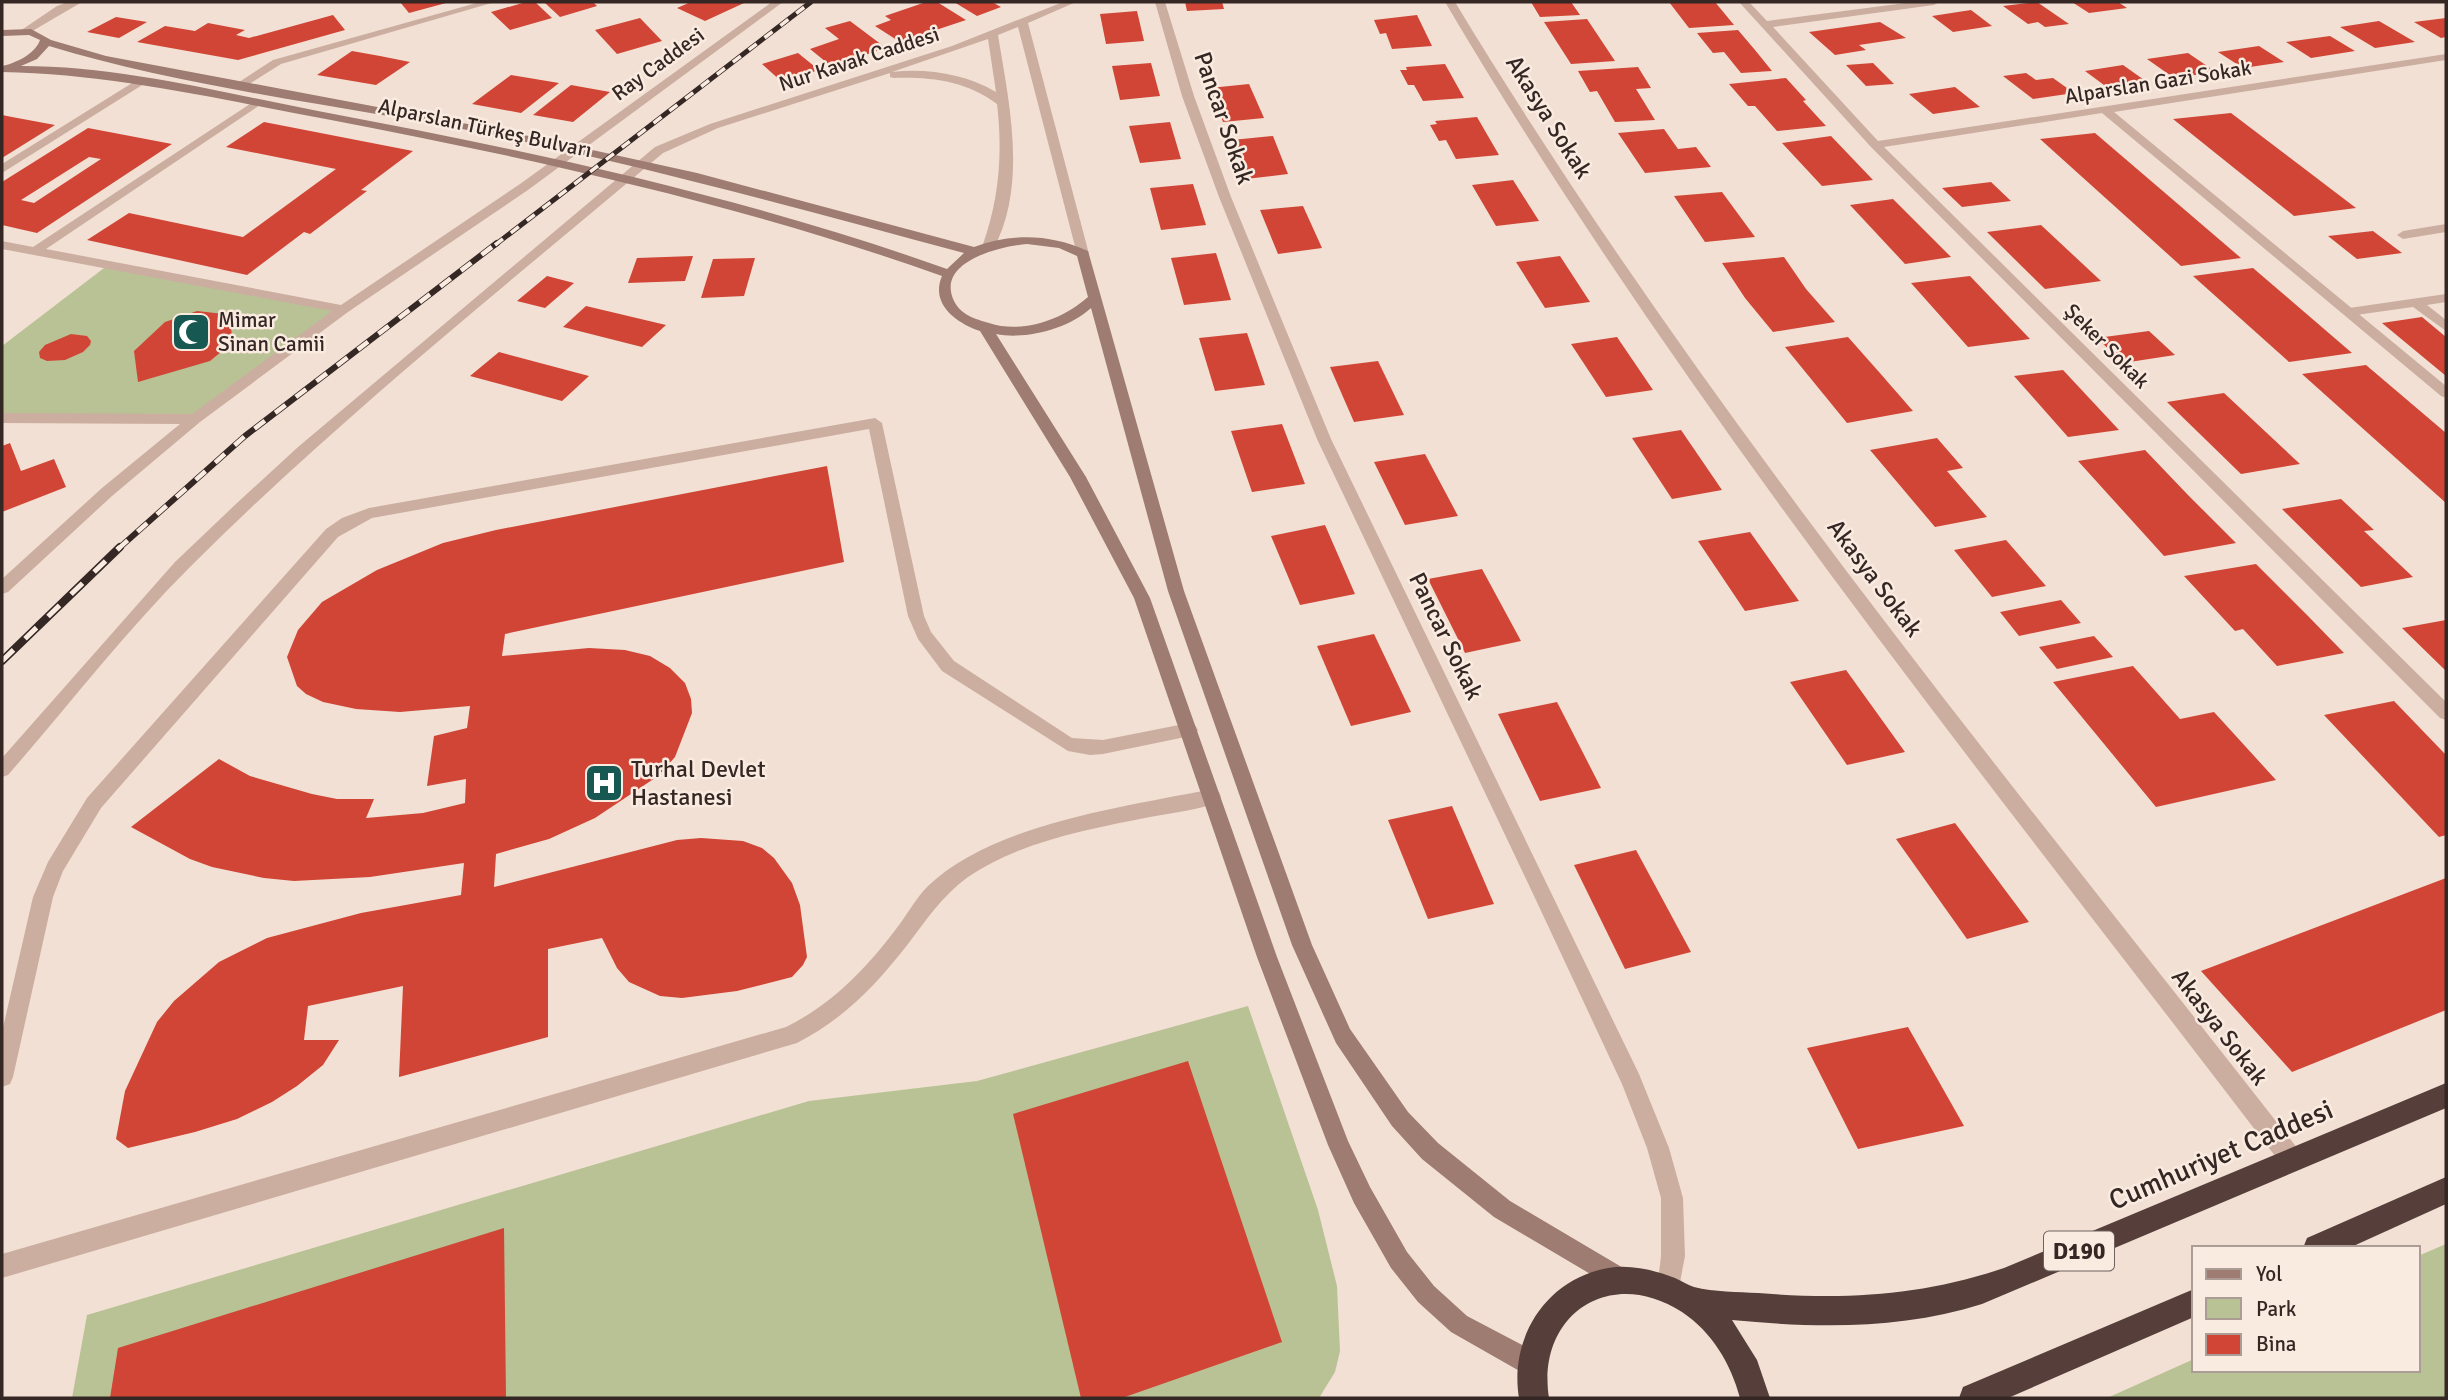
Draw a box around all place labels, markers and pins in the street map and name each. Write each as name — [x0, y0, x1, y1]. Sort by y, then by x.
place label: Mimar Sinan Camii — [218, 307, 325, 357]
mosque icon: Mimar Sinan Camii — [170, 311, 212, 353]
place label: Turhal Devlet Hastanesi — [631, 754, 766, 812]
hospital icon: Turhal Devlet Hastanesi — [583, 762, 625, 804]

